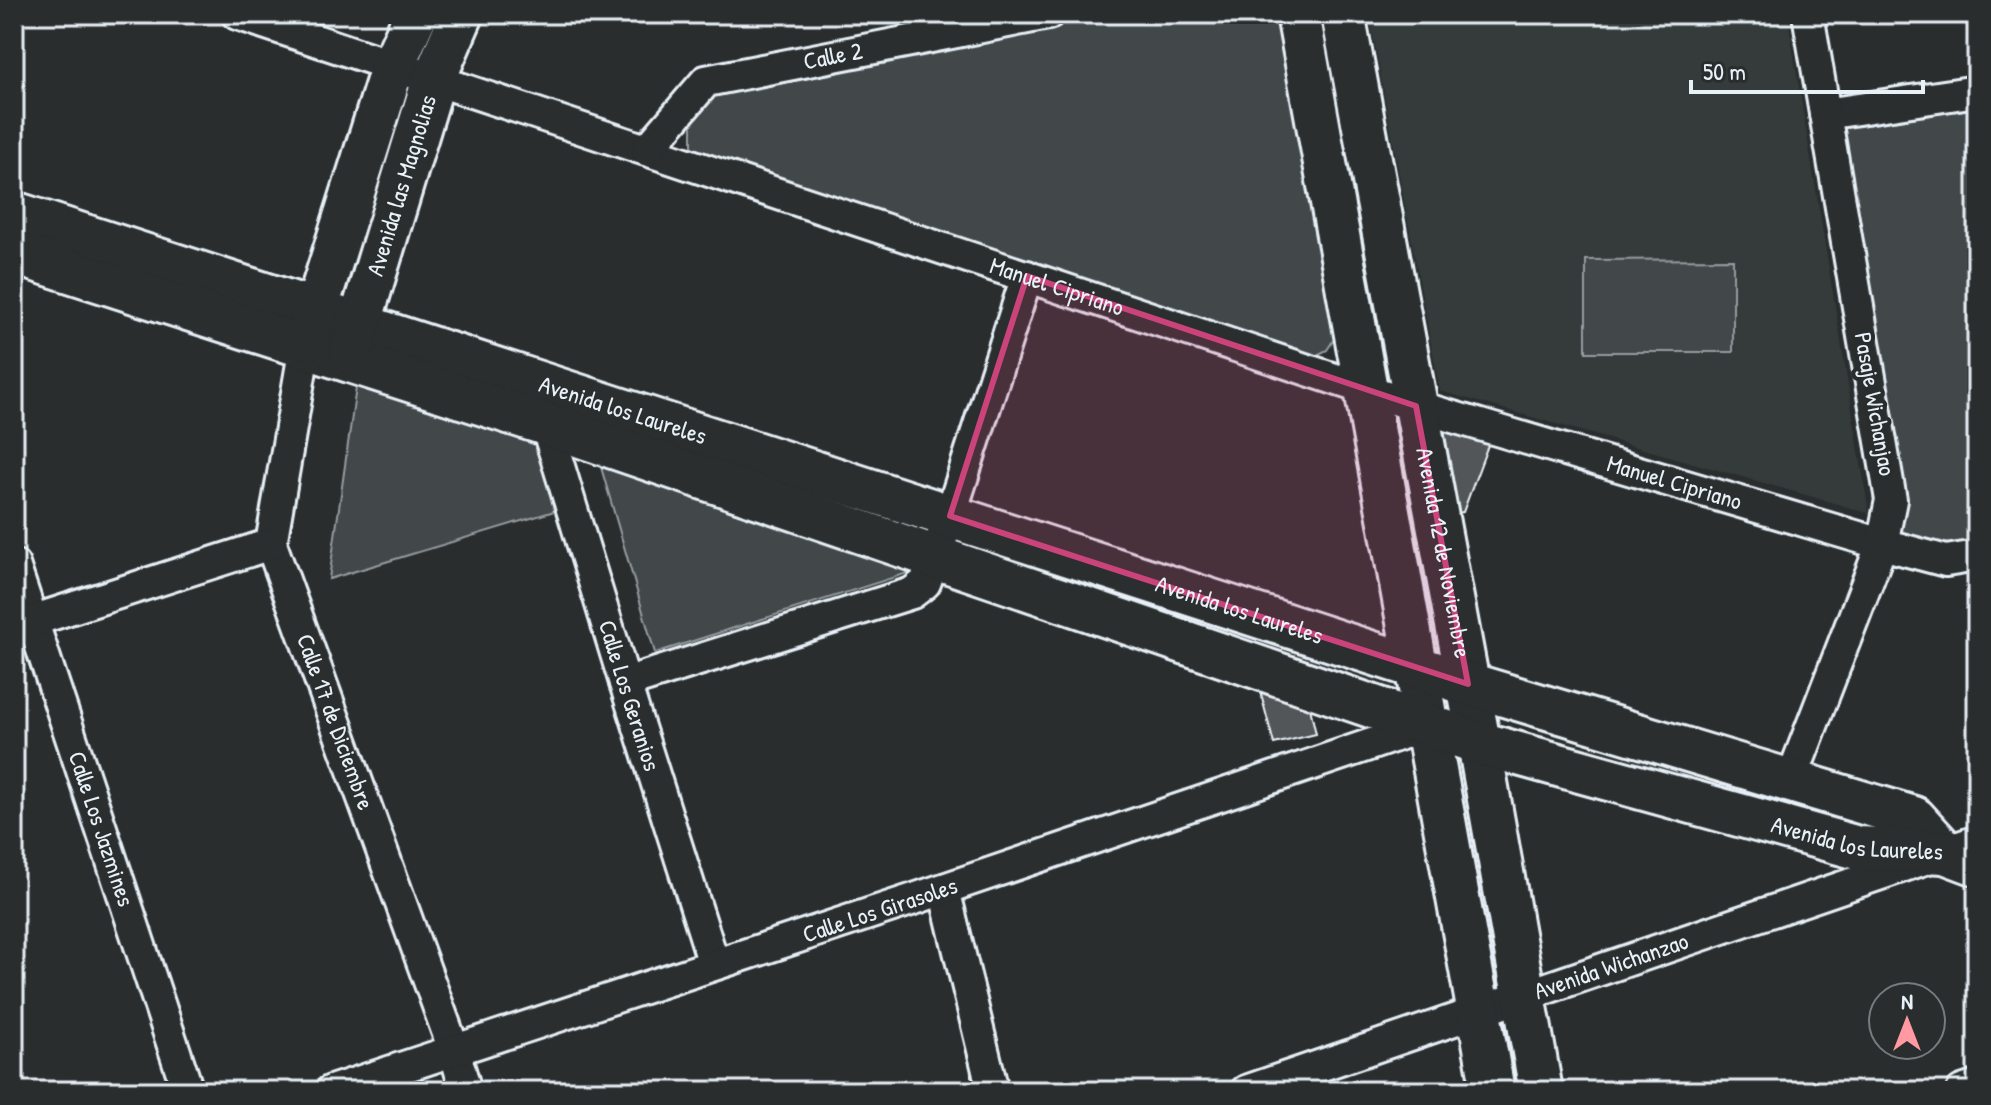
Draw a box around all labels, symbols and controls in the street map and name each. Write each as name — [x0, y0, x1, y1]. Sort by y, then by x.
street label: Calle 2 — [800, 34, 865, 77]
scale bar — [1691, 44, 1923, 94]
text: 50 m — [1703, 55, 1746, 87]
street label: Avenida las Magnolias — [358, 91, 443, 280]
street label: Manuel Cipriano — [986, 249, 1129, 323]
street label: Pasaje Wichanjao — [1848, 330, 1904, 478]
street label: Avenida los Laureles — [535, 367, 711, 451]
street label: Avenida 12 de Noviembre — [1409, 445, 1480, 661]
street label: Manuel Cipriano — [1604, 446, 1746, 517]
street label: Avenida los Laureles — [1152, 567, 1327, 651]
street label: Calle Los Geranios — [592, 616, 669, 775]
street label: Calle 17 de Diciembre — [290, 629, 383, 814]
street label: Calle Los Jazmines — [62, 747, 143, 910]
street label: Avenida los Laureles — [1768, 808, 1944, 867]
street label: Calle Los Girasoles — [798, 869, 961, 950]
street label: Avenida Wichanzao — [1530, 924, 1692, 1006]
north arrow — [1867, 981, 1947, 1061]
text: N — [1901, 986, 1913, 1016]

